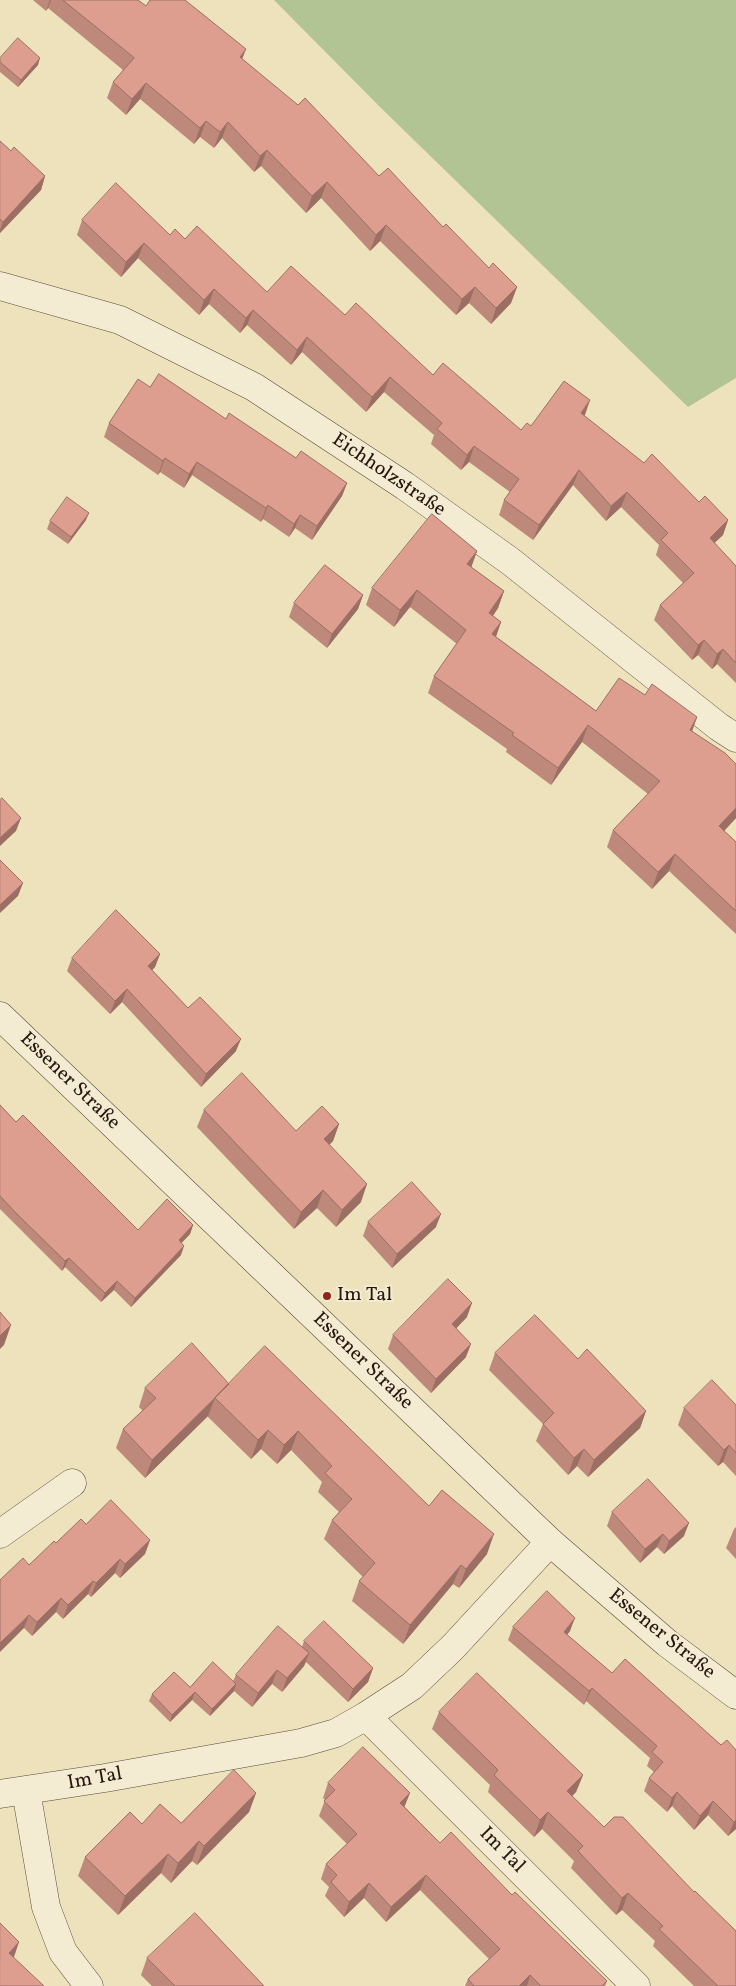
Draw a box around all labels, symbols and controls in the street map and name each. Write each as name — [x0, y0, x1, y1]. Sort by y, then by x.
street label: Eichholzstraße — [327, 429, 449, 523]
street label: Essener Straße — [14, 1028, 124, 1136]
place label: Im Tal — [337, 1284, 392, 1308]
marker: Im Tal — [321, 1290, 333, 1302]
street label: Essener Straße — [307, 1308, 417, 1416]
street label: Essener Straße — [603, 1585, 719, 1685]
street label: Im Tal — [66, 1763, 124, 1797]
street label: Im Tal — [473, 1823, 529, 1879]

